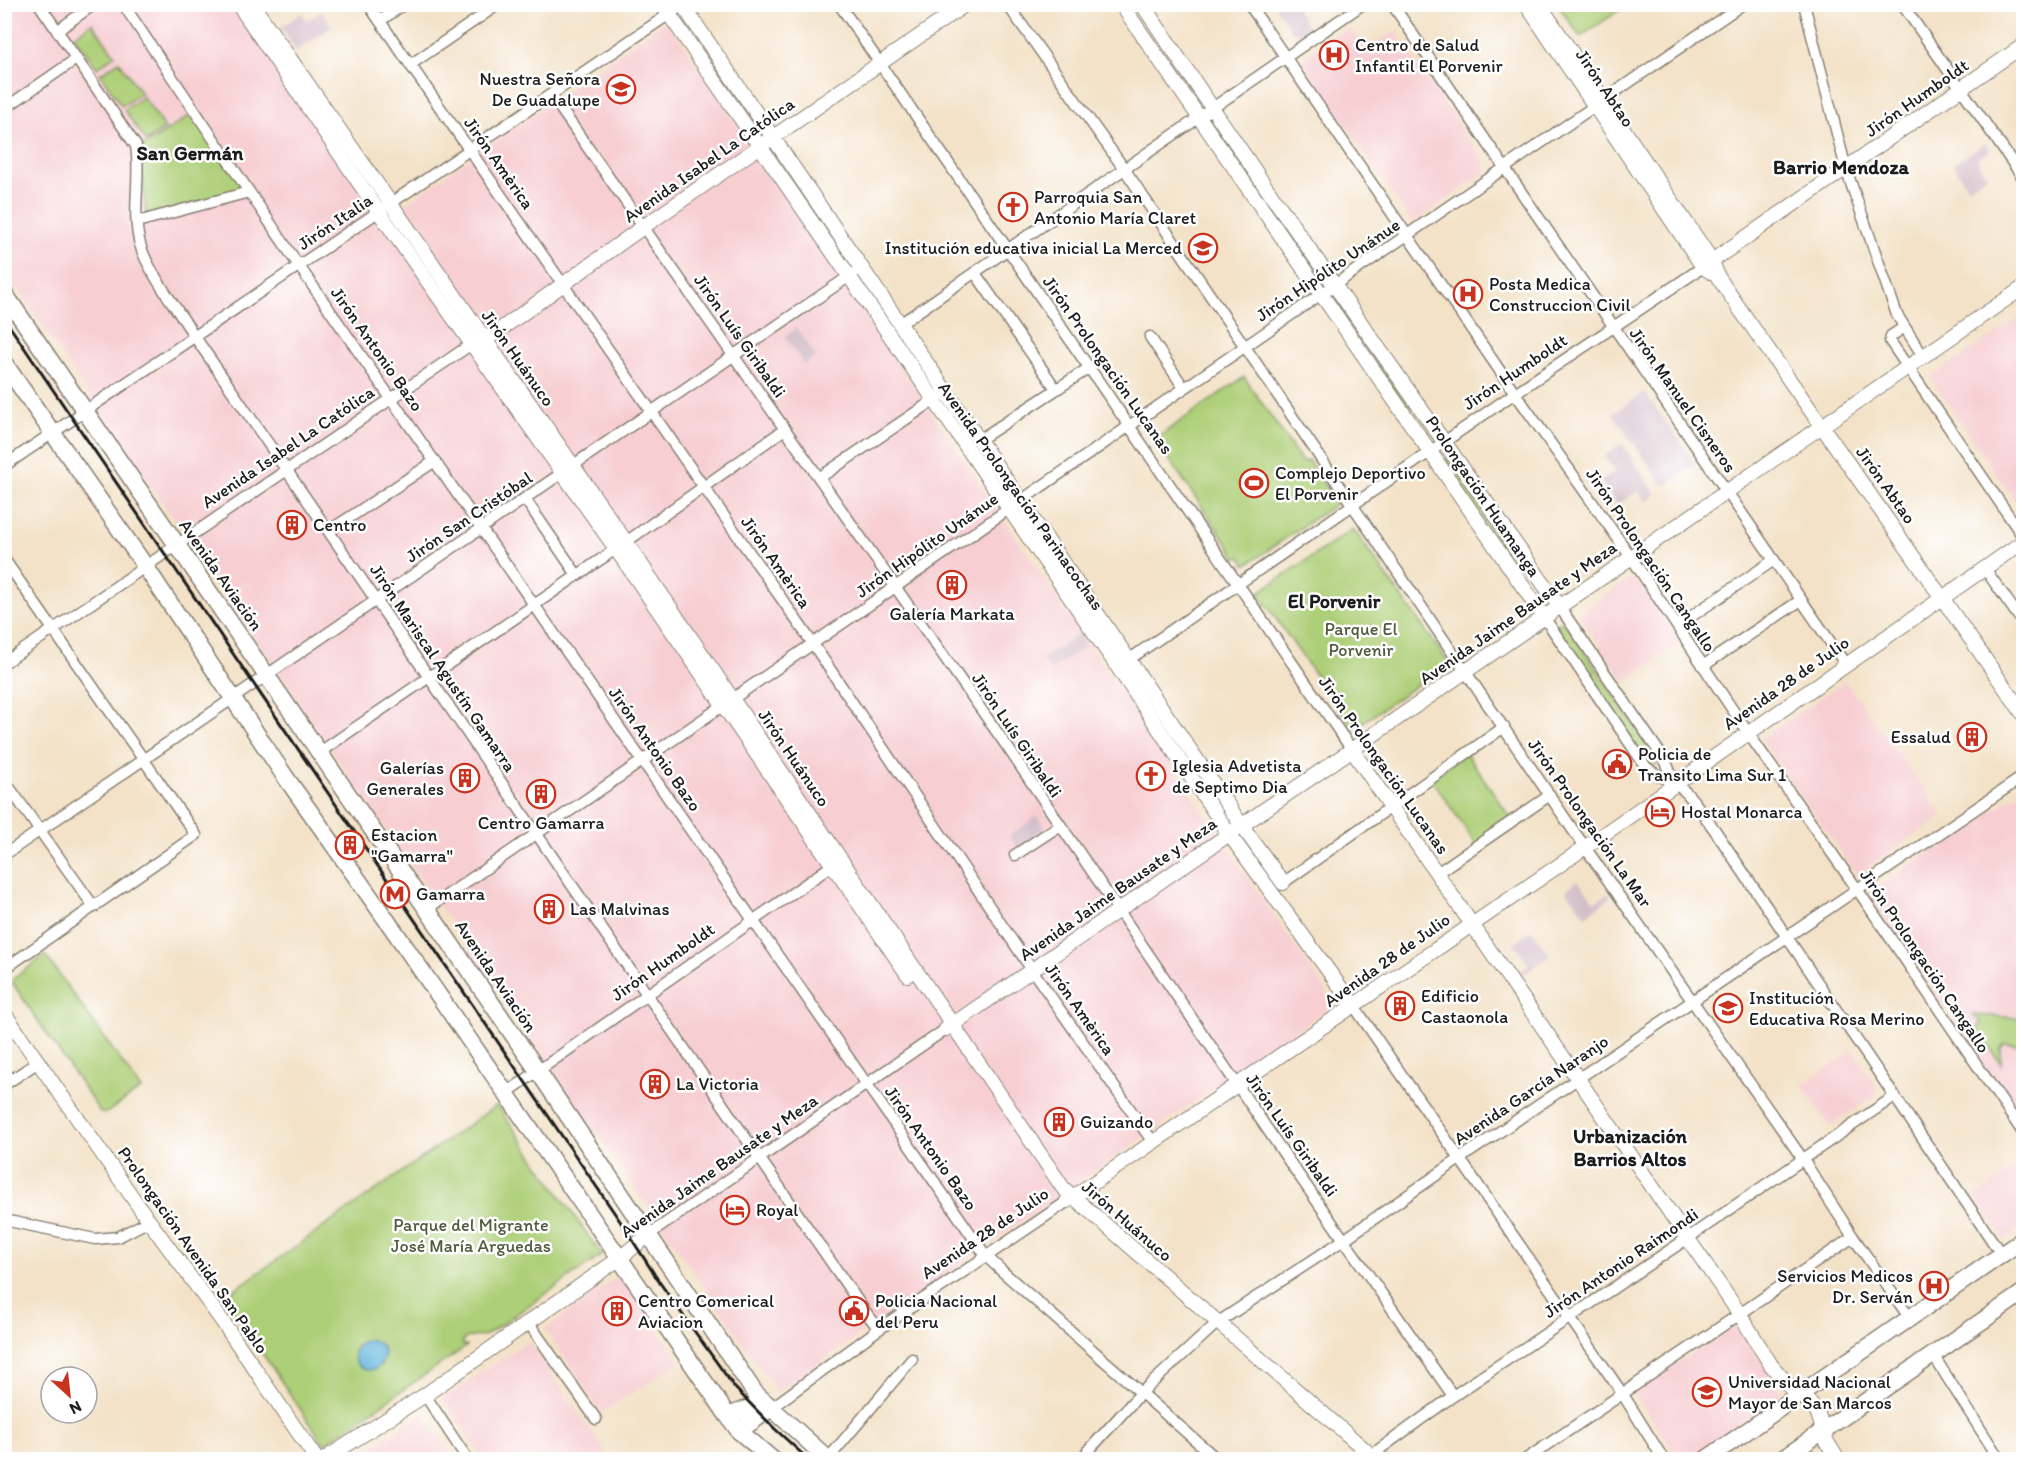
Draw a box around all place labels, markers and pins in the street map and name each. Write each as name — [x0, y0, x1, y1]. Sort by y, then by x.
place label: Centro de Salud Infantil El Porvenir — [1355, 34, 1504, 77]
hospital icon: Centro de Salud Infantil El Porvenir — [1318, 39, 1350, 71]
place label: Nuestra Señora De Guadalupe — [480, 68, 601, 111]
school or university icon: Nuestra Señora De Guadalupe — [605, 73, 637, 105]
place label: Parroquia San Antonio María Claret — [1034, 186, 1197, 229]
church icon: Parroquia San Antonio María Claret — [997, 191, 1029, 223]
school or university icon: Institución educativa inicial La Merced — [1187, 232, 1219, 264]
place label: Institución educativa inicial La Merced — [885, 237, 1182, 259]
place label: Posta Medica Construccion Civil — [1489, 273, 1631, 316]
hospital icon: Posta Medica Construccion Civil — [1452, 278, 1484, 310]
place label: Complejo Deportivo El Porvenir — [1275, 462, 1426, 505]
sports icon: Complejo Deportivo El Porvenir — [1238, 467, 1270, 499]
building icon: Centro — [276, 509, 308, 541]
place label: Centro — [313, 514, 366, 536]
building icon: Galería Markata — [936, 569, 968, 601]
place label: Galería Markata — [889, 603, 1015, 625]
building icon: Essalud — [1956, 721, 1988, 753]
place label: Essalud — [1891, 726, 1951, 748]
place label: Policia de Transito Lima Sur 1 — [1638, 743, 1786, 786]
public building icon: Policia de Transito Lima Sur 1 — [1601, 748, 1633, 780]
place label: Iglesia Advetista de Septimo Dia — [1172, 755, 1302, 798]
place label: Galerías Generales — [366, 757, 444, 800]
church icon: Iglesia Advetista de Septimo Dia — [1135, 760, 1167, 792]
building icon: Galerías Generales — [449, 762, 481, 794]
building icon: Centro Gamarra — [525, 778, 557, 810]
hotel icon: Hostal Monarca — [1644, 796, 1676, 828]
place label: Hostal Monarca — [1681, 801, 1802, 823]
place label: Centro Gamarra — [478, 812, 604, 834]
place label: Estacion "Gamarra" — [371, 824, 453, 867]
building icon: Estacion "Gamarra" — [334, 829, 366, 861]
metro station icon: Gamarra — [379, 878, 411, 910]
place label: Gamarra — [416, 883, 486, 905]
building icon: Las Malvinas — [533, 893, 565, 925]
place label: Las Malvinas — [570, 898, 669, 920]
place label: Edificio Castaonola — [1421, 985, 1508, 1028]
place label: Institución Educativa Rosa Merino — [1749, 987, 1924, 1030]
building icon: Edificio Castaonola — [1384, 990, 1416, 1022]
school or university icon: Institución Educativa Rosa Merino — [1712, 992, 1744, 1024]
building icon: La Victoria — [639, 1068, 671, 1100]
place label: La Victoria — [676, 1073, 759, 1095]
building icon: Guizando — [1043, 1106, 1075, 1138]
place label: Guizando — [1080, 1111, 1153, 1133]
hotel icon: Royal — [719, 1194, 751, 1226]
place label: Royal — [756, 1199, 798, 1221]
place label: Servicios Medicos Dr. Serván — [1777, 1265, 1913, 1308]
hospital icon: Servicios Medicos Dr. Serván — [1918, 1270, 1950, 1302]
place label: Centro Comerical Aviacion — [638, 1290, 774, 1333]
place label: Policia Nacional del Peru — [875, 1290, 997, 1333]
building icon: Centro Comerical Aviacion — [601, 1295, 633, 1327]
public building icon: Policia Nacional del Peru — [838, 1295, 870, 1327]
place label: Universidad Nacional Mayor de San Marcos — [1728, 1371, 1892, 1414]
school or university icon: Universidad Nacional Mayor de San Marcos — [1691, 1376, 1723, 1408]

